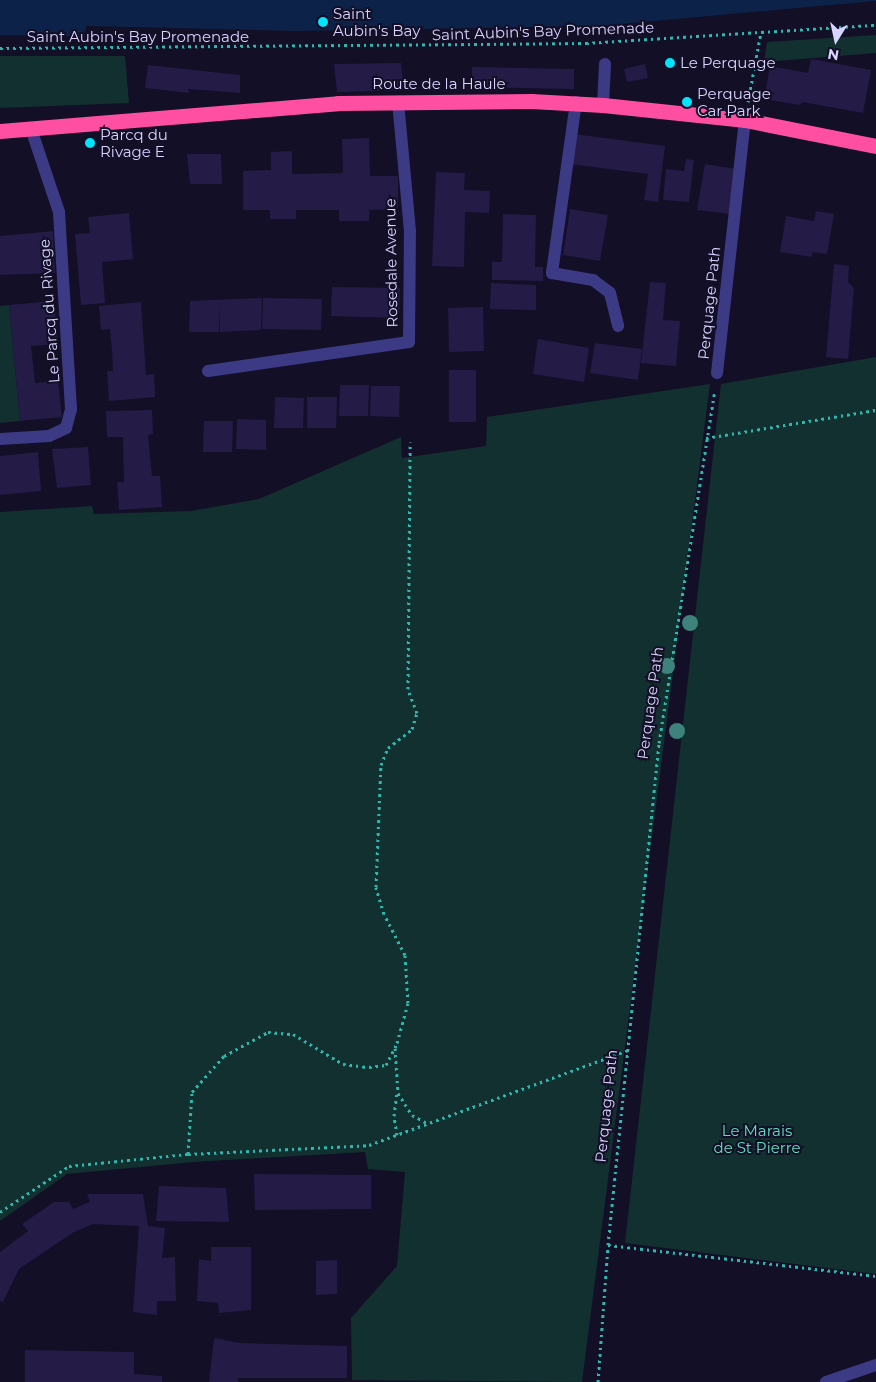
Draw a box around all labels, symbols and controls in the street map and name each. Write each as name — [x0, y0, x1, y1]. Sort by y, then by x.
place label: Saint Aubin's Bay — [333, 4, 420, 39]
north arrow — [811, 15, 861, 65]
marker: Saint Aubin's Bay — [317, 16, 329, 28]
street label: Saint Aubin's Bay Promenade — [432, 18, 654, 44]
street label: Saint Aubin's Bay Promenade — [27, 28, 249, 46]
text: N — [826, 45, 841, 65]
place label: Le Perquage — [680, 54, 776, 72]
marker: Le Perquage — [664, 57, 676, 69]
street label: Route de la Haule — [372, 75, 506, 93]
place label: Perquage Car Park — [697, 84, 771, 119]
marker: Perquage Car Park — [681, 96, 693, 108]
place label: Parcq du Rivage E — [100, 125, 168, 160]
marker: Parcq du Rivage E — [84, 137, 96, 149]
street label: Rosedale Avenue — [381, 198, 401, 328]
street label: Le Parcq du Rivage — [35, 238, 63, 384]
street label: Perquage Path — [694, 246, 724, 360]
street label: Perquage Path — [633, 646, 667, 760]
street label: Perquage Path — [591, 1049, 621, 1163]
park label: Le Marais de St Pierre — [713, 1121, 801, 1156]

